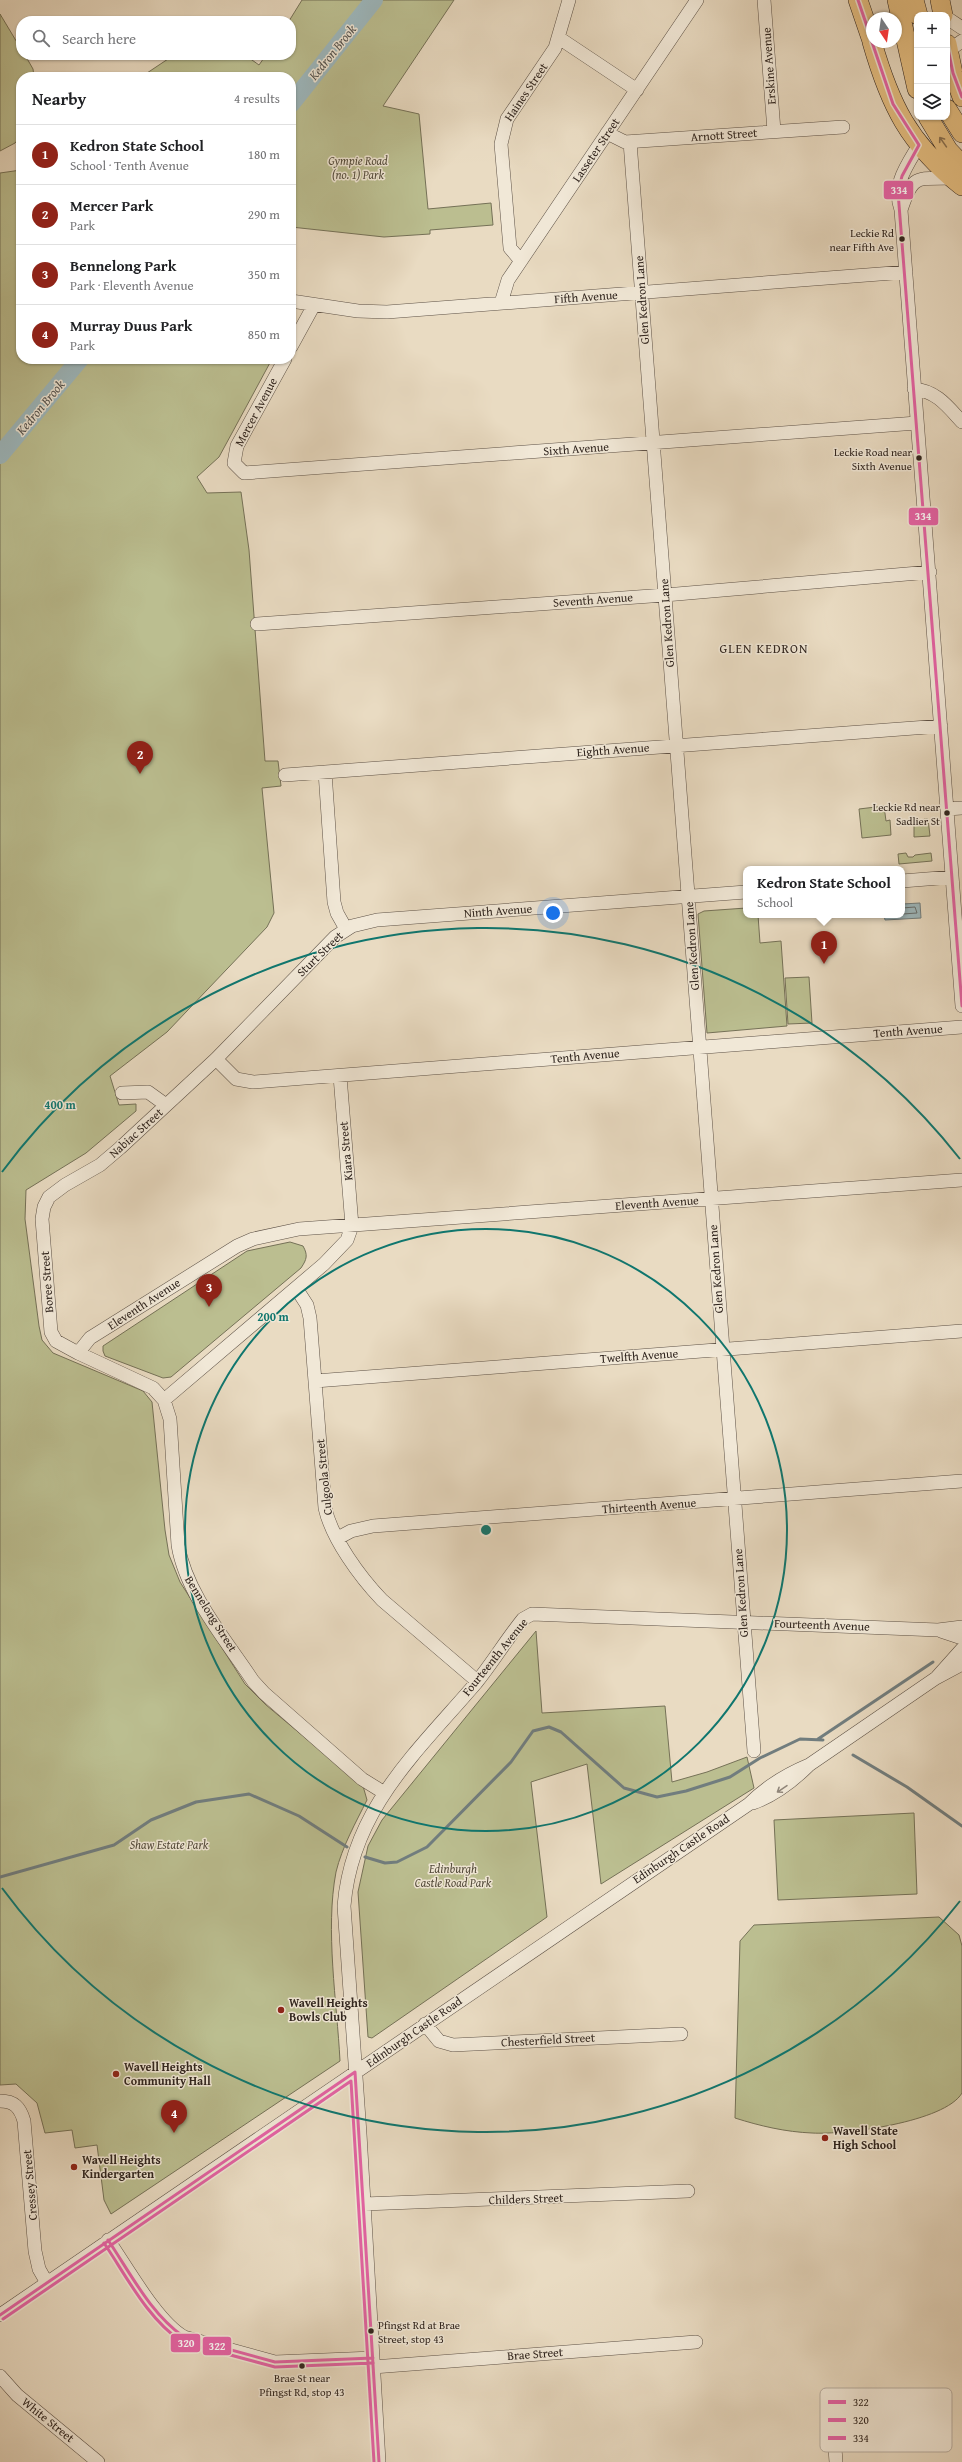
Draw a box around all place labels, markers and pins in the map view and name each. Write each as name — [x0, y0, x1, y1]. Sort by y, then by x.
place label: Leckie Rd near Fifth Ave — [830, 225, 894, 255]
marker: Leckie Rd near Fifth Ave — [897, 234, 907, 244]
place label: Leckie Road near Sixth Avenue — [834, 444, 912, 474]
marker: Leckie Road near Sixth Avenue — [914, 453, 924, 463]
pin: 2 — [127, 741, 153, 774]
place label: Leckie Rd near Sadlier St — [873, 799, 940, 829]
marker: Leckie Rd near Sadlier St — [942, 808, 952, 818]
pin: 1 — [811, 931, 837, 964]
pin: 3 — [196, 1274, 222, 1307]
centre of rings — [479, 1523, 493, 1537]
place label: Wavell Heights Bowls Club — [289, 1994, 368, 2025]
marker: Wavell Heights Bowls Club — [276, 2005, 286, 2015]
place label: Wavell Heights Community Hall — [124, 2058, 211, 2089]
marker: Wavell Heights Community Hall — [111, 2069, 121, 2079]
pin: 4 — [161, 2100, 187, 2133]
place label: Wavell State High School — [833, 2122, 898, 2153]
marker: Wavell State High School — [820, 2133, 830, 2143]
place label: Wavell Heights Kindergarten — [82, 2151, 161, 2182]
marker: Wavell Heights Kindergarten — [69, 2162, 79, 2172]
place label: Pfingst Rd at Brae Street, stop 43 — [378, 2317, 460, 2347]
marker: Pfingst Rd at Brae Street, stop 43 — [366, 2326, 376, 2336]
marker: Brae St near Pfingst Rd, stop 43 — [297, 2361, 307, 2371]
place label: Brae St near Pfingst Rd, stop 43 — [260, 2370, 344, 2400]

